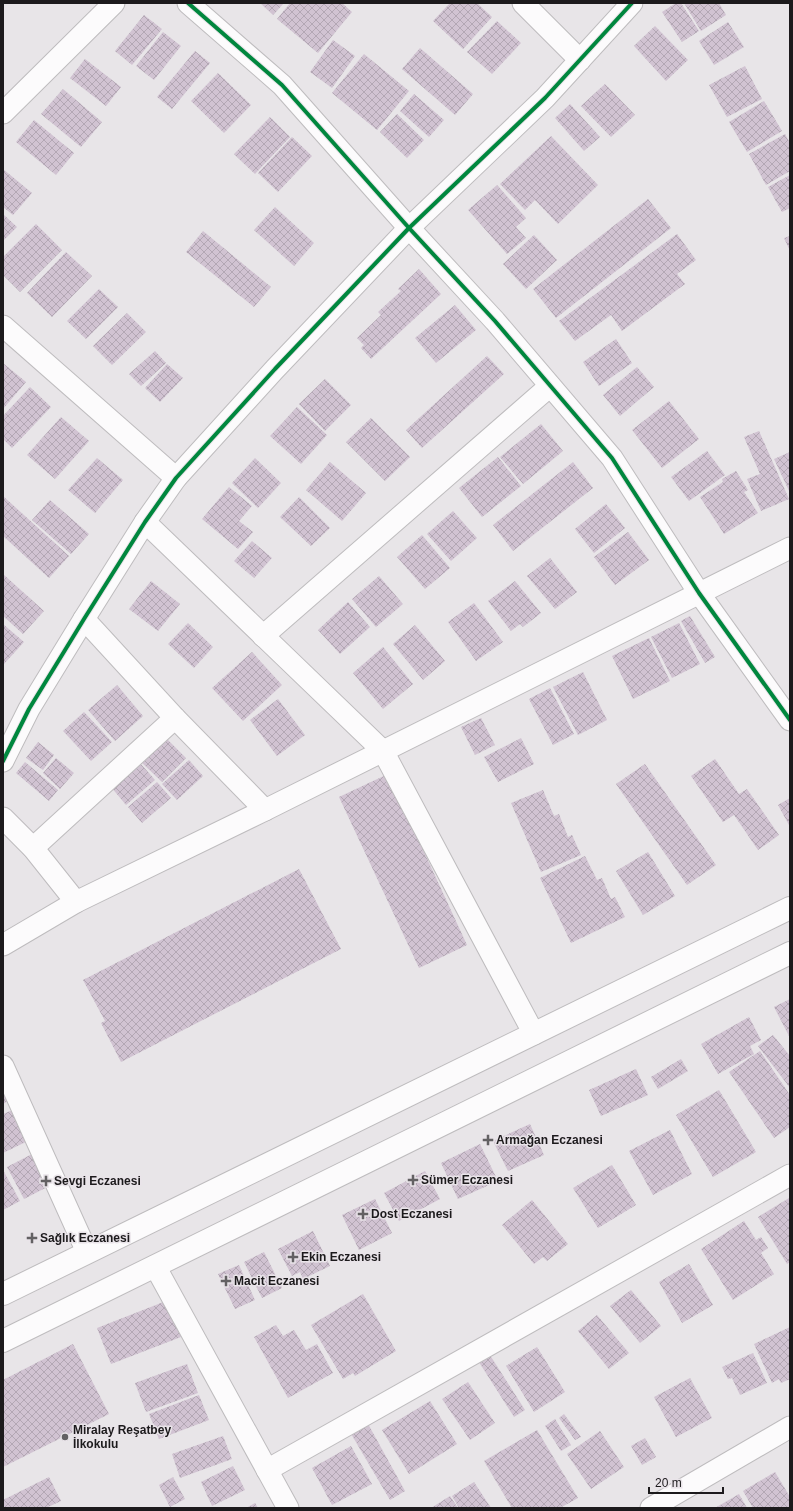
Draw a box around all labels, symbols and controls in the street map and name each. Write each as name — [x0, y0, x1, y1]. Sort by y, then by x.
place label: Armağan Eczanesi — [496, 1133, 603, 1147]
marker: Armağan Eczanesi — [483, 1135, 493, 1145]
place label: Sümer Eczanesi — [421, 1173, 513, 1187]
place label: Sevgi Eczanesi — [54, 1174, 141, 1188]
marker: Sümer Eczanesi — [408, 1175, 418, 1185]
marker: Sevgi Eczanesi — [41, 1176, 51, 1186]
place label: Dost Eczanesi — [371, 1207, 452, 1221]
marker: Dost Eczanesi — [358, 1209, 368, 1219]
place label: Sağlık Eczanesi — [40, 1231, 130, 1245]
marker: Sağlık Eczanesi — [27, 1233, 37, 1243]
place label: Ekin Eczanesi — [301, 1250, 381, 1264]
marker: Ekin Eczanesi — [288, 1252, 298, 1262]
place label: Macit Eczanesi — [234, 1274, 319, 1288]
marker: Macit Eczanesi — [221, 1276, 231, 1286]
place label: Miralay Reşatbey İlkokulu — [73, 1423, 171, 1451]
marker: Miralay Reşatbey İlkokulu — [60, 1432, 70, 1442]
scale bar — [649, 1469, 723, 1495]
text: 20 m — [655, 1476, 682, 1490]

